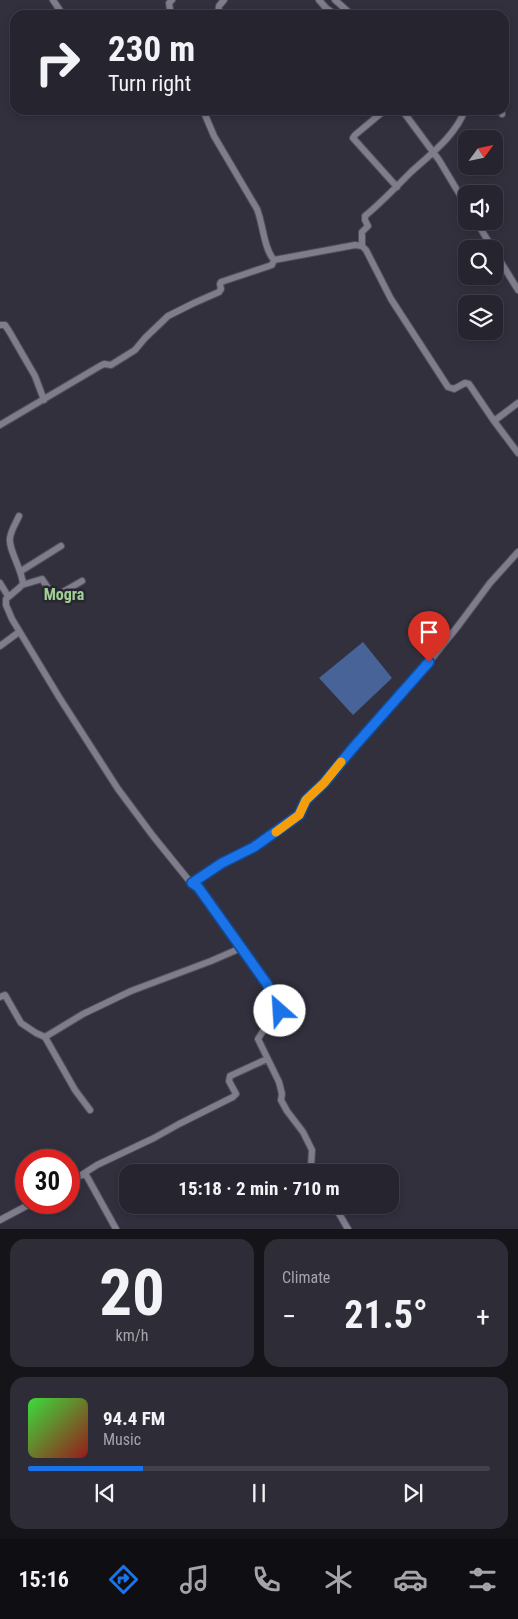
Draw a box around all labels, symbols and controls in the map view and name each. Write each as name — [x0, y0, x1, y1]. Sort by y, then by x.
text: 230 m — [108, 29, 195, 70]
icon: right — [25, 30, 90, 95]
text: Turn right — [108, 71, 191, 96]
north arrow — [458, 130, 502, 175]
map controls — [458, 130, 503, 340]
button: sound — [458, 185, 503, 230]
button: search — [458, 240, 503, 285]
button: layers — [458, 295, 503, 340]
district label: Mogra — [44, 585, 85, 604]
pin — [408, 611, 450, 662]
icon: arrive — [415, 618, 443, 646]
position arrow — [253, 984, 305, 1036]
speed limit sign: 30 — [15, 1149, 80, 1214]
text: 15:18 · 2 min · 710 m — [178, 1177, 340, 1200]
text: 20 — [99, 1255, 165, 1331]
text: Climate — [282, 1268, 330, 1287]
text: 21.5° — [344, 1293, 428, 1337]
text: − — [282, 1300, 296, 1333]
text: + — [476, 1300, 490, 1333]
text: km/h — [116, 1326, 148, 1345]
text: 94.4 FM — [103, 1407, 165, 1430]
text: Music — [103, 1430, 141, 1449]
icon: previous — [91, 1479, 119, 1507]
icon: pause — [245, 1479, 273, 1507]
icon: next — [399, 1479, 427, 1507]
icon: directions — [106, 1562, 141, 1597]
icon: music — [177, 1562, 212, 1597]
icon: phone — [249, 1562, 284, 1597]
icon: climate — [321, 1562, 356, 1597]
icon: car — [393, 1562, 428, 1597]
icon: filters — [465, 1562, 500, 1597]
text: 15:16 — [18, 1567, 69, 1592]

